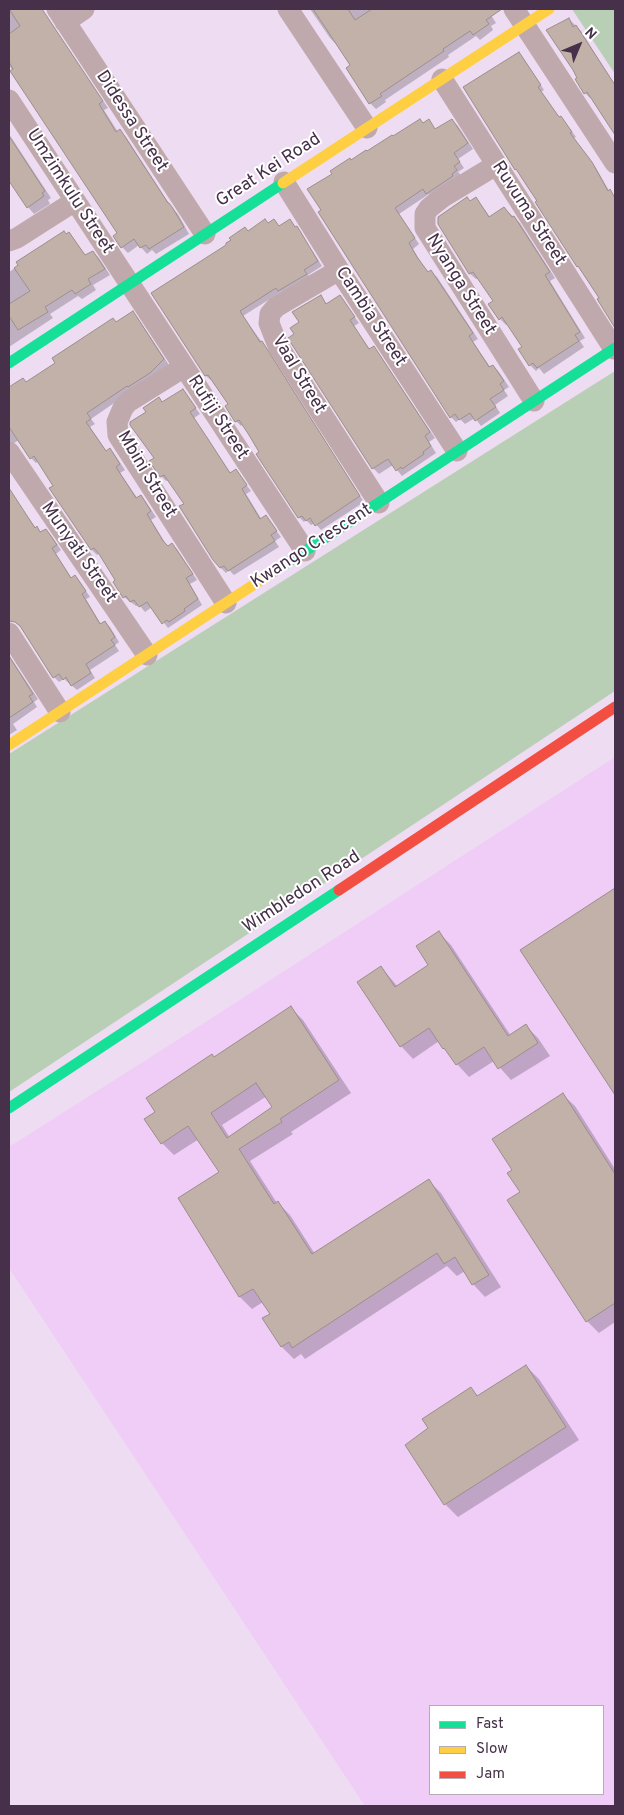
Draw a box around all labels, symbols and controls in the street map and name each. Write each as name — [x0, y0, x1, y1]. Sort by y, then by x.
north arrow — [554, 20, 604, 70]
text: N — [580, 24, 600, 44]
street label: Didessa Street — [90, 67, 172, 177]
street label: Umzimkulu Street — [21, 125, 117, 259]
street label: Great Kei Road — [213, 129, 325, 213]
street label: Ruvuma Street — [486, 158, 570, 270]
street label: Nyanga Street — [420, 230, 500, 340]
street label: Cambia Street — [330, 263, 410, 371]
street label: Vaal Street — [266, 332, 330, 418]
street label: Rufiji Street — [182, 372, 252, 464]
street label: Mbini Street — [112, 428, 180, 522]
street label: Munyati Street — [35, 498, 121, 608]
street label: Kwango Crescent — [247, 500, 377, 594]
street label: Wimbledon Road — [239, 847, 365, 939]
legend — [429, 1705, 604, 1795]
text: Fast — [476, 1715, 504, 1734]
text: Slow — [476, 1740, 508, 1759]
text: Jam — [476, 1765, 505, 1784]

